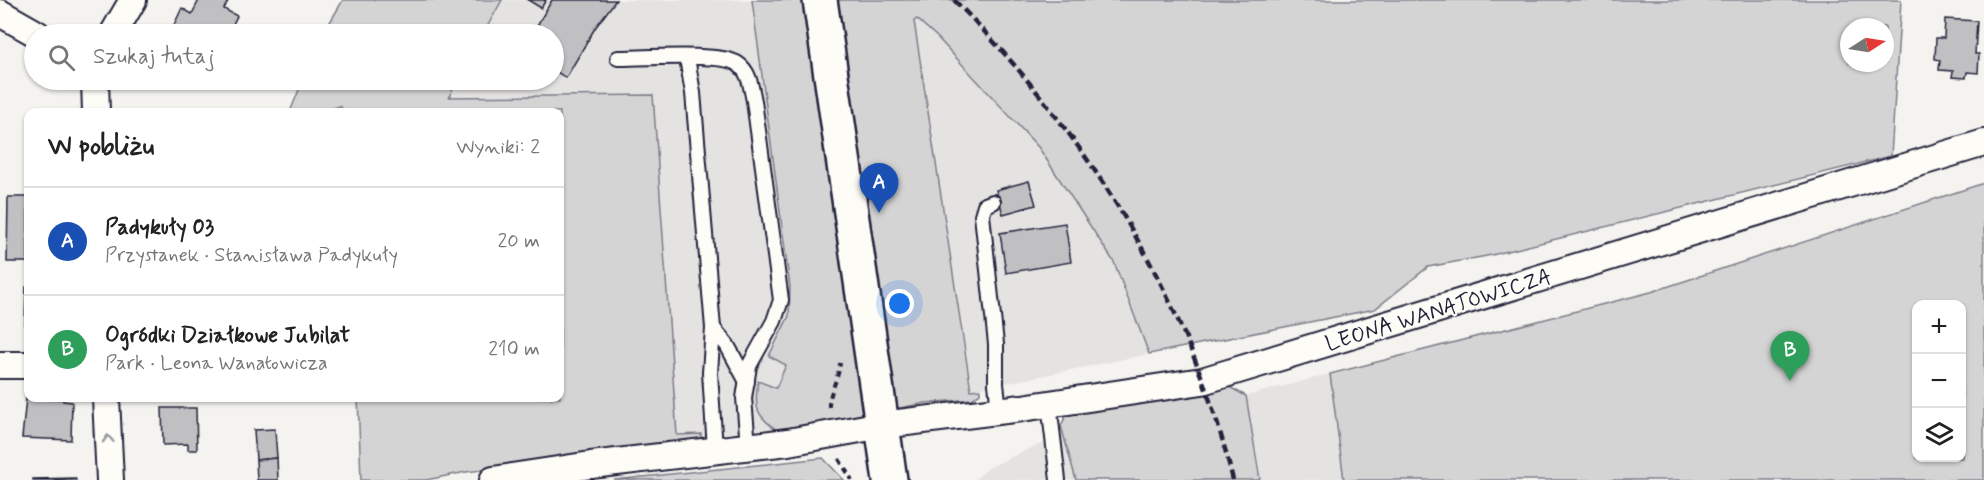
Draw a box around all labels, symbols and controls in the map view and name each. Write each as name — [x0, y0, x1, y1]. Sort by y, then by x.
north arrow — [1840, 18, 1894, 72]
search box — [24, 24, 564, 90]
icon: search — [45, 41, 78, 74]
text: Szukaj tutaj — [93, 43, 215, 71]
text: W pobliżu — [48, 130, 154, 164]
text: Wyniki: 2 — [456, 134, 540, 161]
pin: A — [860, 164, 898, 213]
text: Padykuły 03 — [105, 214, 214, 242]
text: A — [61, 228, 74, 255]
text: 20 m — [497, 228, 540, 255]
text: Przystanek · Stanisława Padykuły — [105, 242, 398, 269]
street label: LEONA WANATOWICZA — [1322, 263, 1555, 359]
your location — [885, 289, 914, 318]
map controls — [1912, 300, 1966, 462]
button: + — [1912, 300, 1966, 354]
text: Ogródki Działkowe Jubilat — [105, 322, 350, 350]
pin: B — [1770, 332, 1810, 381]
text: B — [61, 336, 74, 363]
text: 210 m — [488, 336, 540, 363]
text: Park · Leona Wanatowicza — [105, 350, 328, 377]
button: − — [1912, 354, 1966, 408]
button: layers — [1912, 408, 1966, 462]
one-way arrow — [102, 434, 115, 443]

